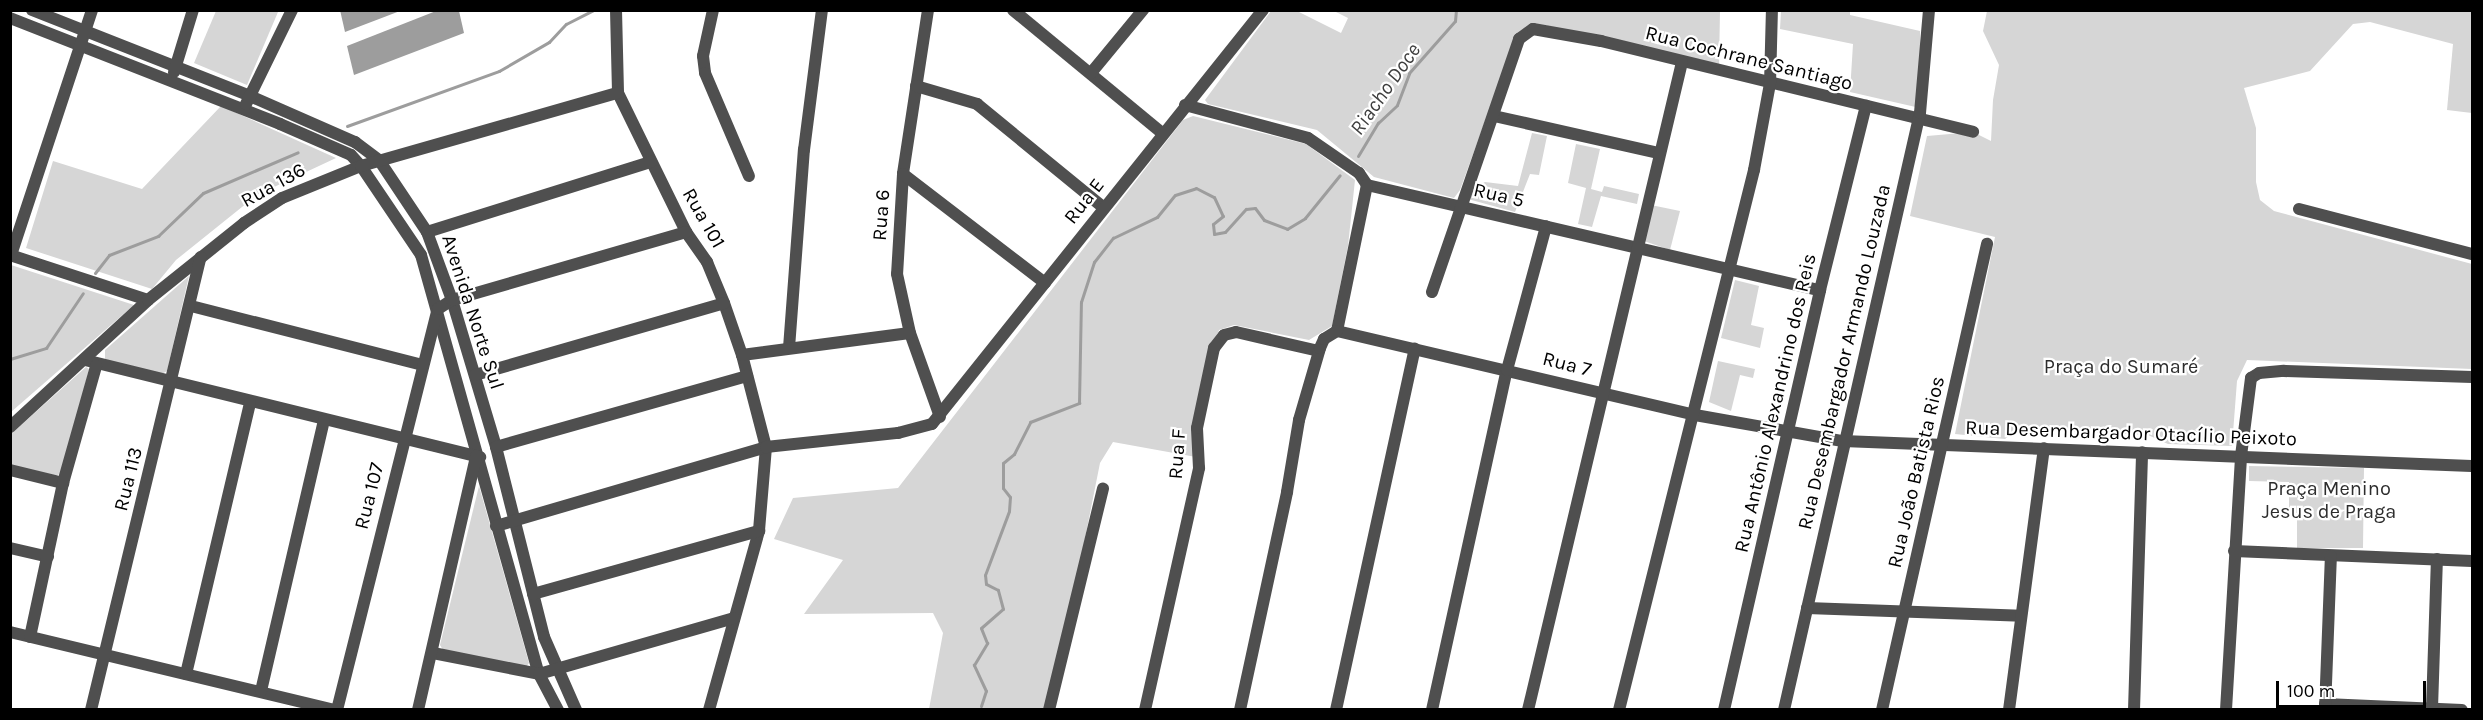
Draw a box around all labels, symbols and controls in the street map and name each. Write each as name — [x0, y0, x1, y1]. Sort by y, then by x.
street label: Rua Cochrane Santiago — [1643, 21, 1855, 95]
water label: Riacho Doce — [1344, 38, 1426, 140]
street label: Rua 136 — [237, 158, 309, 212]
street label: Rua E — [1059, 173, 1109, 229]
street label: Rua 5 — [1471, 178, 1527, 212]
street label: Rua Desembargador Armando Louzada — [1793, 182, 1895, 532]
street label: Rua 101 — [677, 184, 731, 252]
street label: Rua 6 — [867, 188, 895, 242]
street label: Avenida Norte Sul — [437, 232, 509, 392]
street label: Rua Antônio Alexandrino dos Reis — [1729, 251, 1821, 555]
street label: Rua 7 — [1540, 346, 1594, 382]
park label: Praça do Sumaré — [2044, 354, 2198, 378]
street label: Rua João Batista Rios — [1882, 374, 1950, 570]
street label: Rua Desembargador Otacílio Peixoto — [1965, 415, 2297, 451]
street label: Rua F — [1163, 428, 1191, 480]
street label: Rua 113 — [108, 444, 148, 514]
street label: Rua 107 — [349, 460, 389, 532]
park label: Praça Menino Jesus de Praga — [2262, 477, 2396, 524]
scale bar — [2279, 669, 2429, 707]
text: 100 m — [2287, 680, 2335, 702]

